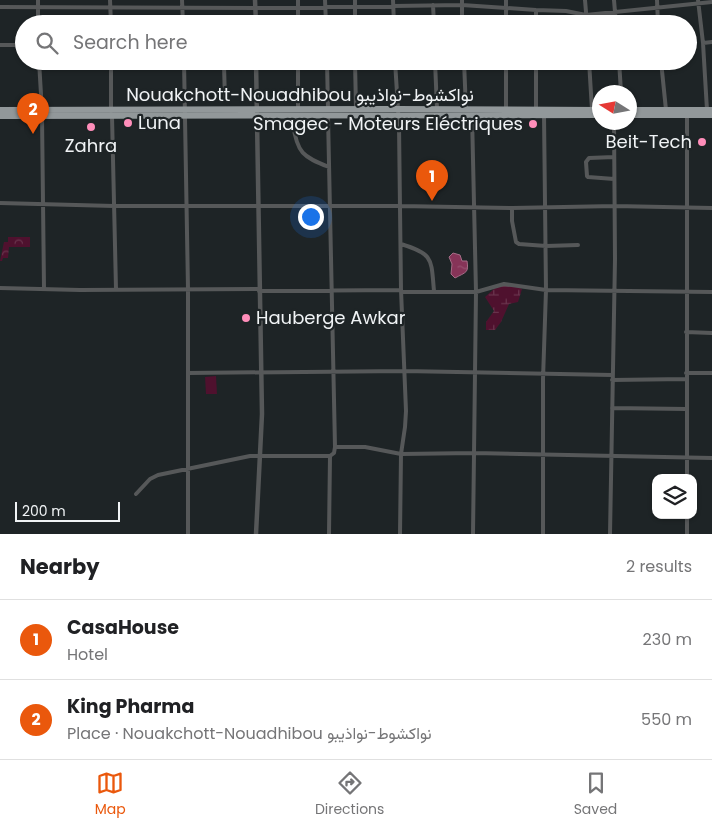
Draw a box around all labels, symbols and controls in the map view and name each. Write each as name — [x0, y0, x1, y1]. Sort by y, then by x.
search box — [15, 15, 697, 70]
icon: search — [33, 29, 61, 57]
text: Search here — [73, 29, 187, 56]
street label: Nouakchott-Nouadhibou نواكشوط-نواذيبو — [126, 82, 474, 107]
north arrow — [592, 85, 637, 130]
pin: 2 — [17, 93, 49, 134]
place label: Luna — [138, 110, 181, 135]
place label: Smagec - Moteurs Eléctriques — [253, 111, 523, 136]
marker: Luna — [122, 117, 134, 129]
marker: Smagec - Moteurs Eléctriques — [527, 118, 539, 130]
marker: Zahra — [85, 121, 97, 133]
place label: Beit-Tech — [606, 129, 692, 154]
place label: Zahra — [65, 133, 117, 158]
marker: Beit-Tech — [696, 136, 708, 148]
pin: 1 — [416, 160, 448, 201]
your location — [298, 204, 324, 230]
place label: Hauberge Awkar — [256, 305, 406, 330]
marker: Hauberge Awkar — [240, 312, 252, 324]
map controls — [652, 474, 697, 519]
button: layers — [652, 474, 697, 519]
scale bar — [15, 499, 120, 522]
text: 200 m — [22, 501, 66, 521]
text: Nearby — [20, 552, 100, 581]
text: 2 results — [626, 555, 692, 578]
text: CasaHouse — [67, 614, 179, 641]
text: 1 — [33, 628, 39, 651]
text: 230 m — [643, 628, 692, 651]
text: Hotel — [67, 643, 108, 666]
text: King Pharma — [67, 693, 194, 720]
text: 2 — [31, 708, 41, 731]
text: 550 m — [641, 708, 692, 731]
text: Place · Nouakchott-Nouadhibou نواكشوط-نواذيبو — [67, 722, 432, 745]
tab: Map — [95, 769, 126, 820]
tab: Directions — [315, 769, 384, 820]
tab: Saved — [574, 769, 617, 820]

